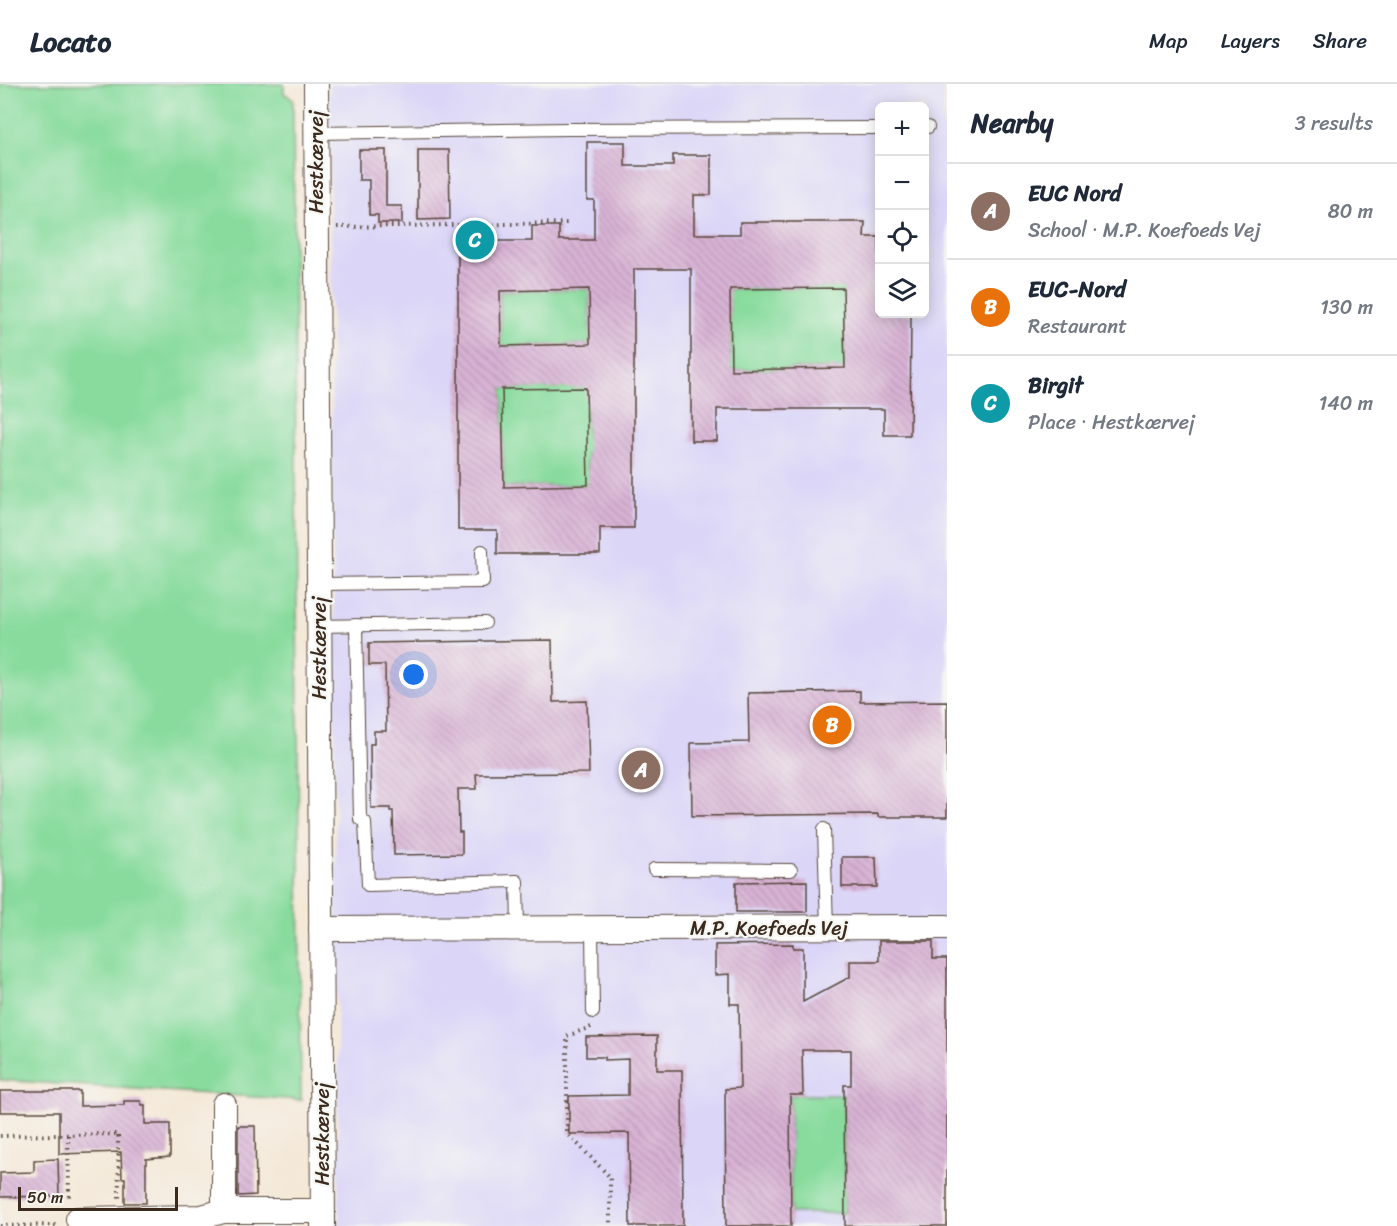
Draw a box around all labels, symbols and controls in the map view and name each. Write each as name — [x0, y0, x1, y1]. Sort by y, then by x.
text: Locato — [30, 17, 111, 66]
text: Map — [1149, 22, 1188, 60]
text: Layers — [1221, 22, 1280, 60]
text: Share — [1313, 22, 1367, 60]
text: Nearby — [971, 100, 1053, 146]
map controls — [875, 102, 929, 318]
button: + — [875, 102, 929, 156]
text: 3 results — [1295, 106, 1373, 141]
street label: Hestkærvej — [299, 109, 334, 213]
button: − — [875, 156, 929, 210]
text: EUC Nord — [1028, 174, 1121, 213]
text: A — [984, 194, 997, 229]
text: 80 m — [1328, 194, 1373, 229]
button: locate — [875, 210, 929, 264]
text: School · M.P. Koefoeds Vej — [1028, 213, 1261, 248]
pin: C — [456, 218, 494, 262]
button: layers — [875, 264, 929, 318]
text: EUC-Nord — [1028, 270, 1126, 309]
text: B — [984, 290, 997, 325]
text: 130 m — [1320, 290, 1373, 325]
text: Restaurant — [1028, 309, 1127, 344]
text: Birgit — [1028, 366, 1083, 405]
text: C — [984, 386, 997, 421]
text: 140 m — [1319, 386, 1373, 421]
text: Place · Hestkærvej — [1028, 405, 1195, 440]
street label: Hestkærvej — [302, 595, 337, 699]
your location — [399, 660, 428, 689]
pin: B — [812, 702, 852, 748]
pin: A — [622, 748, 660, 792]
street label: M.P. Koefoeds Vej — [690, 911, 848, 946]
street label: Hestkærvej — [305, 1081, 340, 1185]
text: 50 m — [27, 1183, 63, 1212]
scale bar — [18, 1184, 178, 1212]

